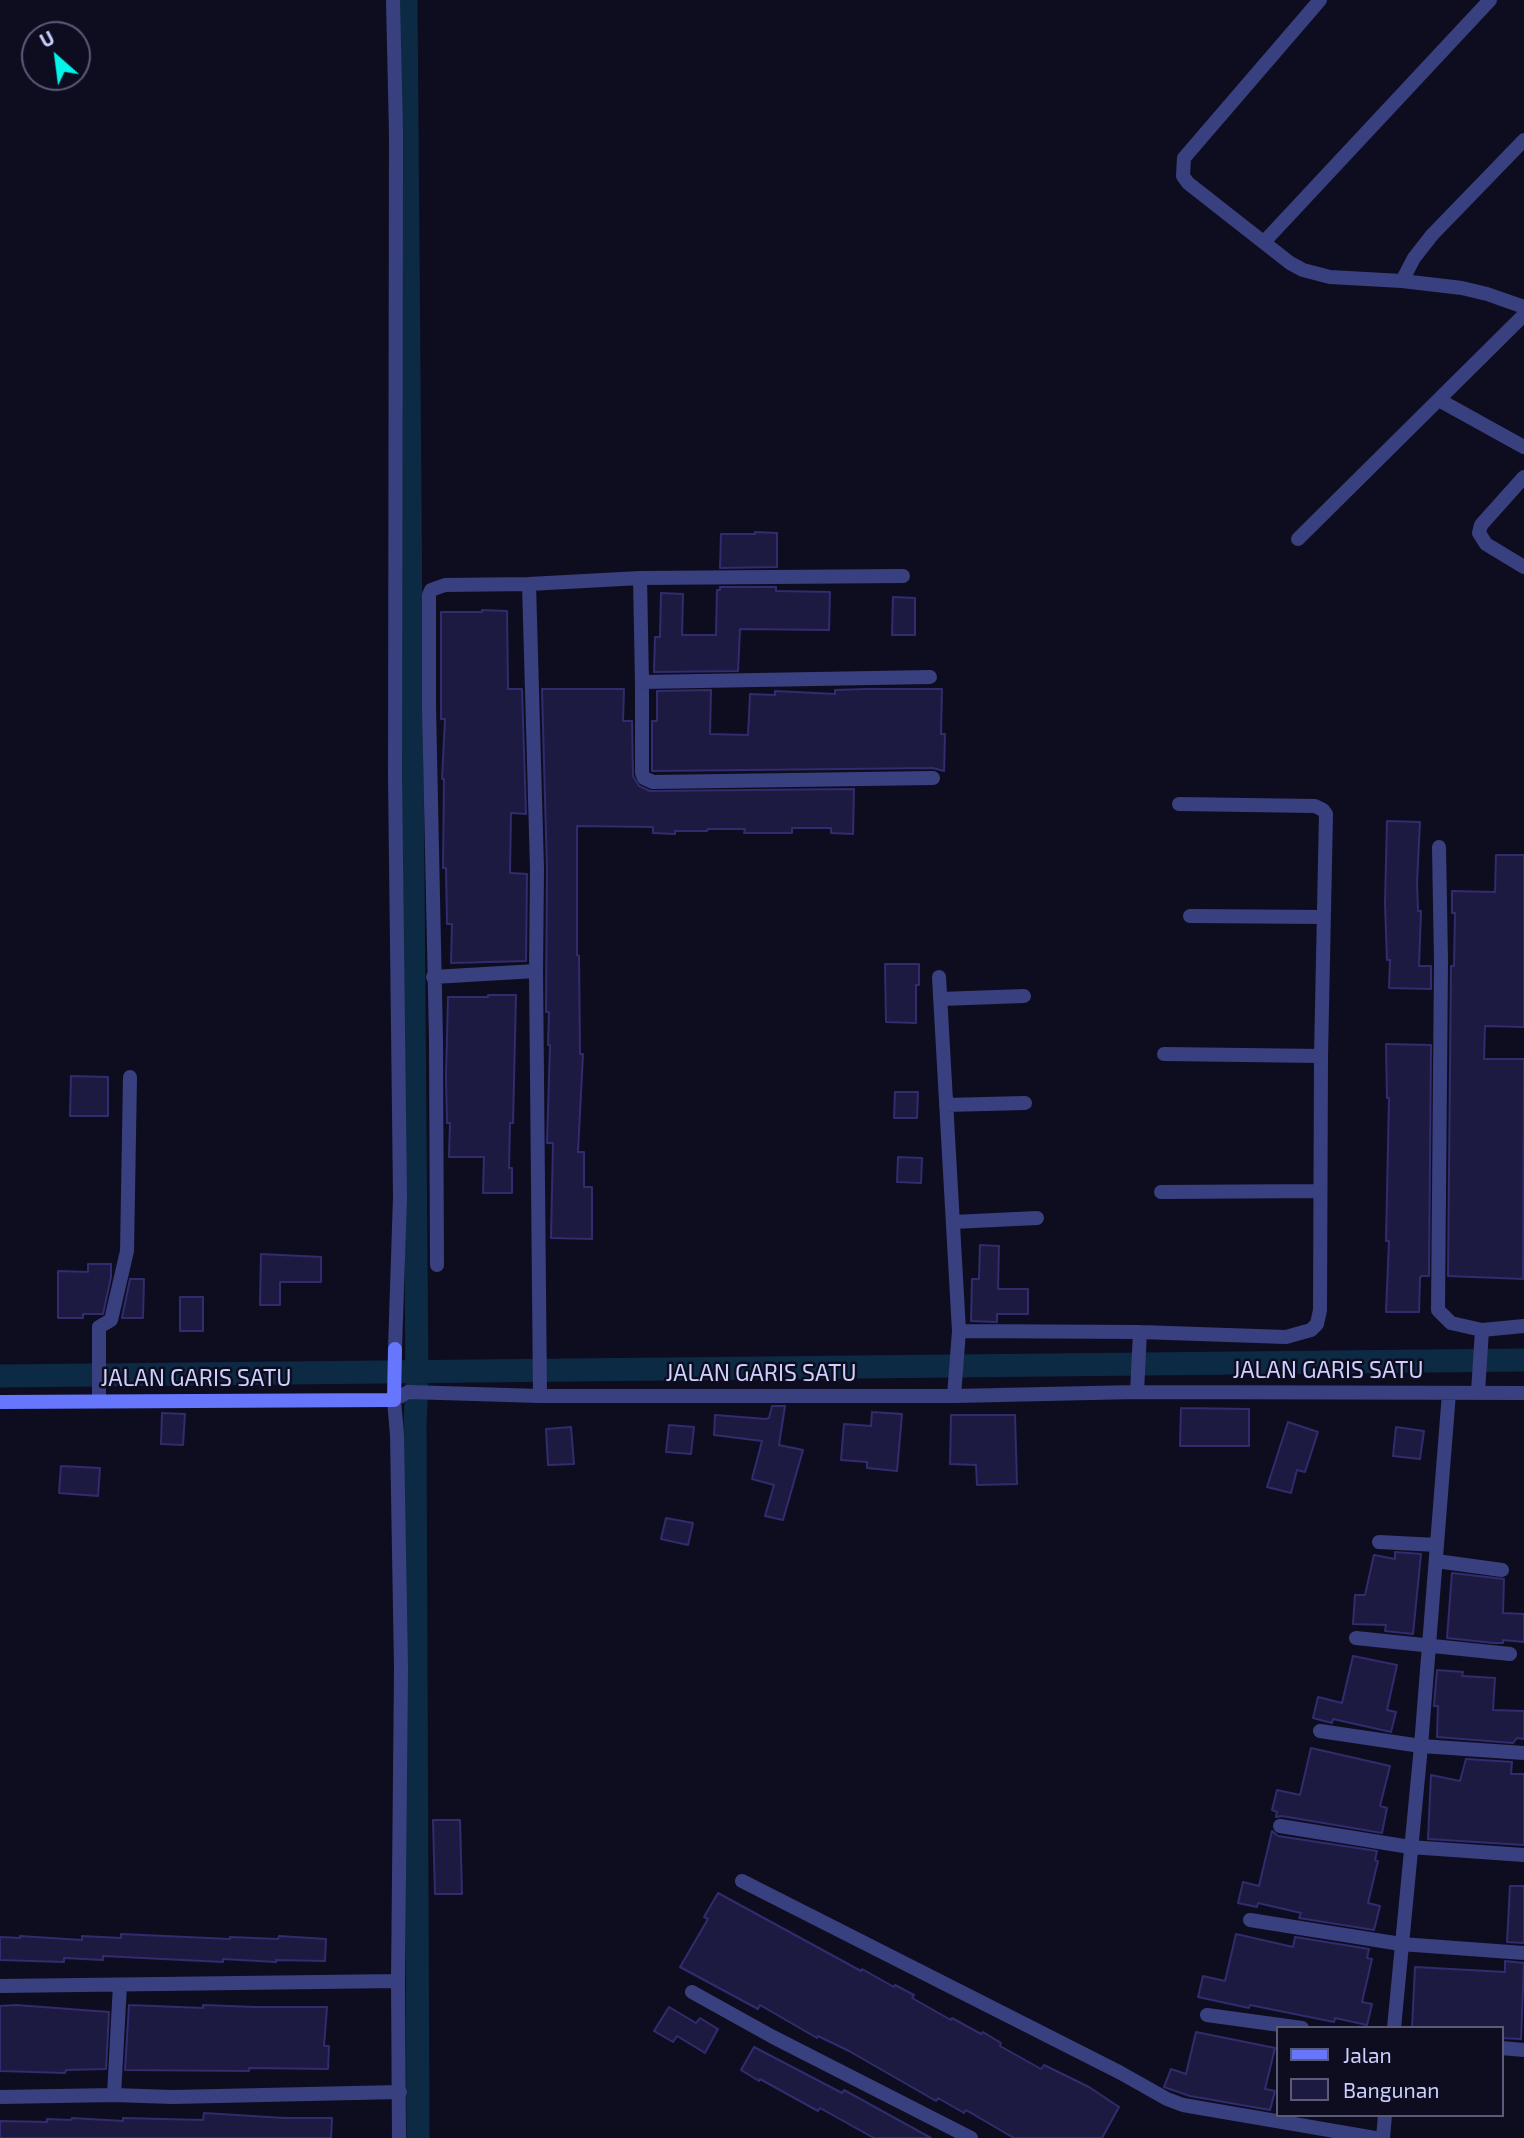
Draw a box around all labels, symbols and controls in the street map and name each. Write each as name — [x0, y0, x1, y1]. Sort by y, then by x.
north arrow — [21, 21, 91, 91]
text: U — [36, 26, 58, 52]
street label: JALAN GARIS SATU — [1232, 1356, 1424, 1384]
street label: JALAN GARIS SATU — [665, 1359, 857, 1387]
street label: JALAN GARIS SATU — [100, 1364, 292, 1392]
legend — [1276, 2026, 1503, 2117]
text: Jalan — [1343, 2042, 1392, 2067]
text: Bangunan — [1343, 2077, 1439, 2102]

